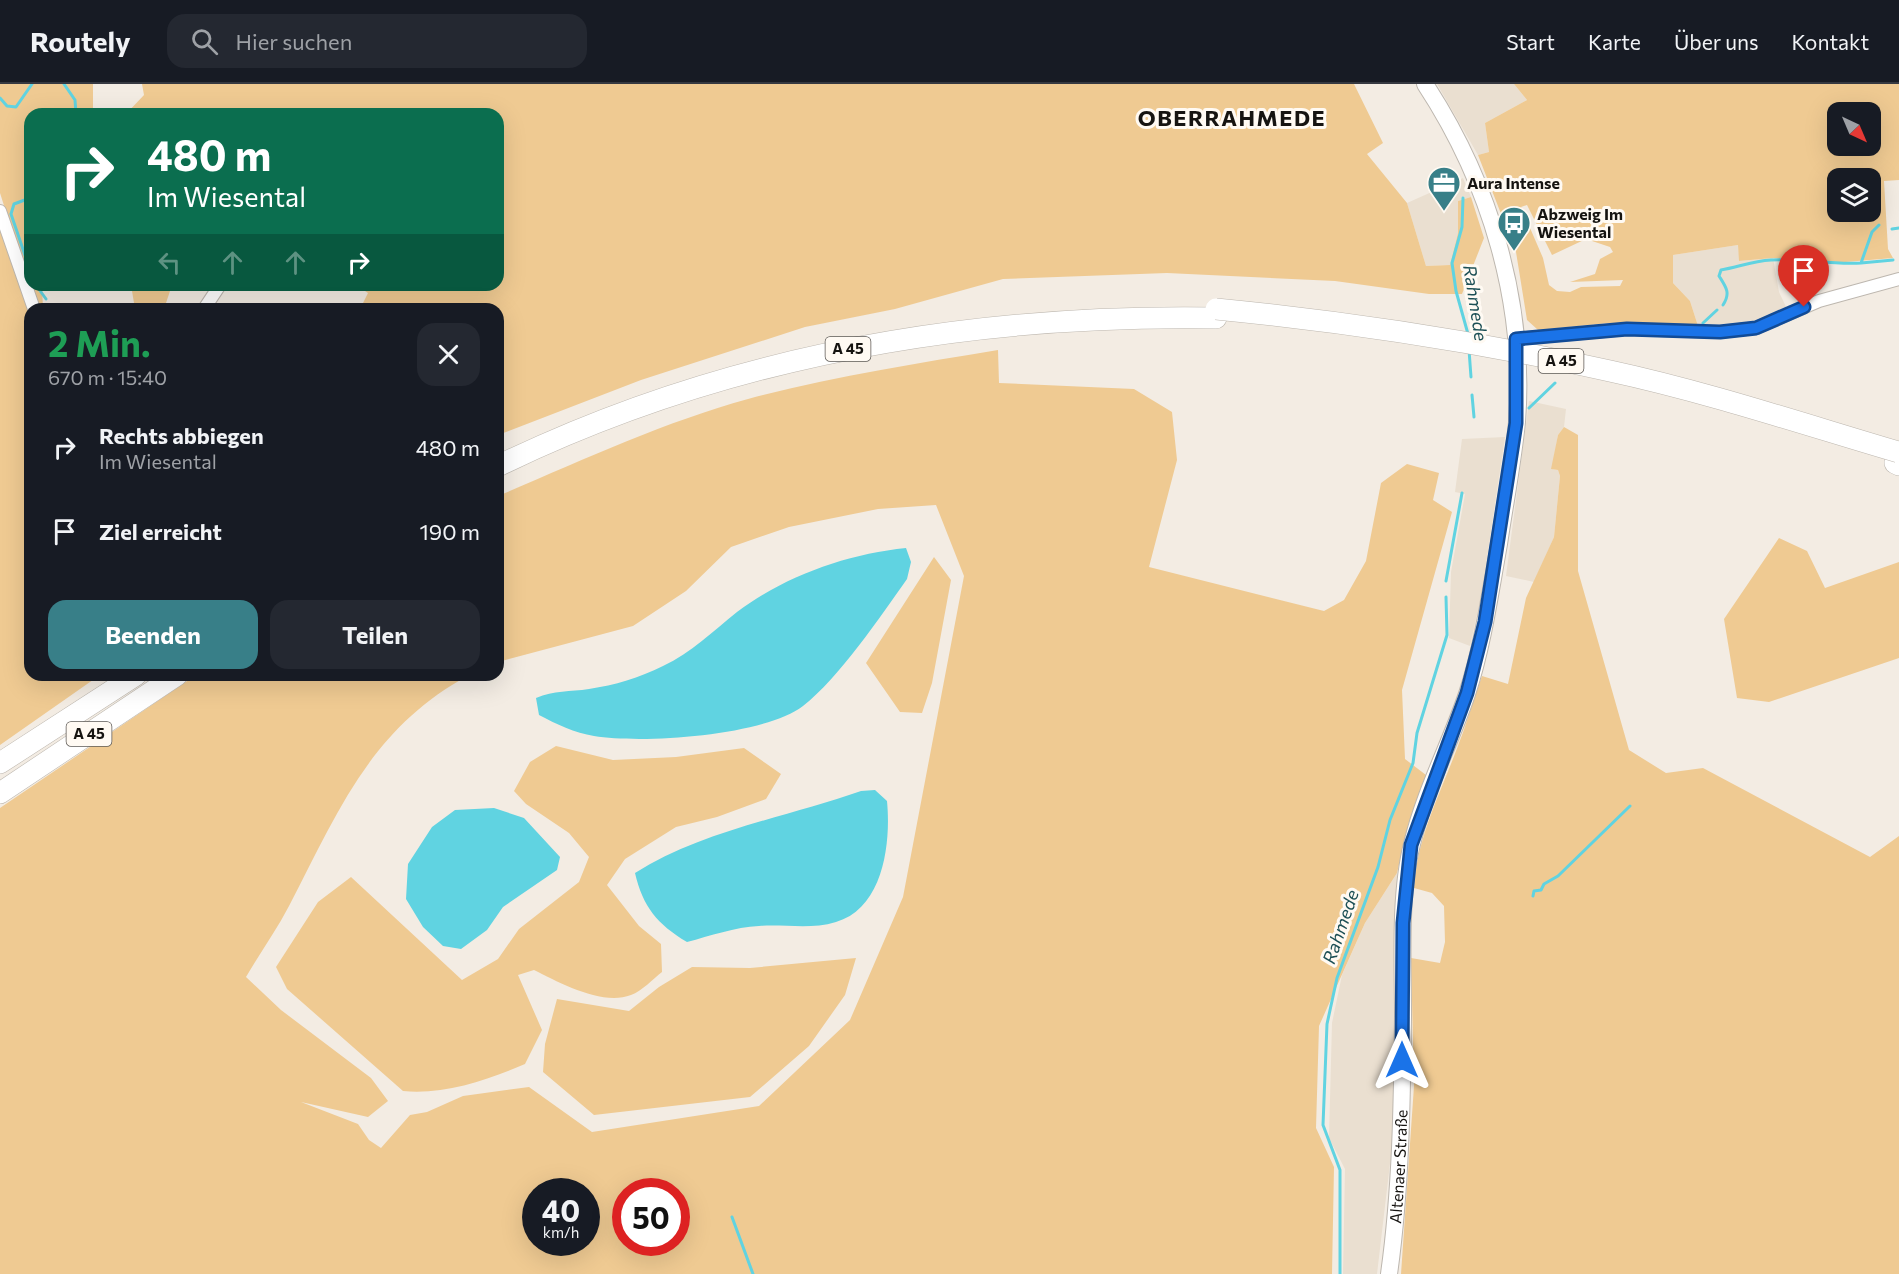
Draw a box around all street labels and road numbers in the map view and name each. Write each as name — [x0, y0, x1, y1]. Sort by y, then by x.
road number: A 45 — [826, 337, 870, 361]
road number: A 45 — [1538, 349, 1584, 373]
road number: A 45 — [66, 722, 112, 746]
street label: Altenaer Straße — [1385, 1109, 1410, 1224]

